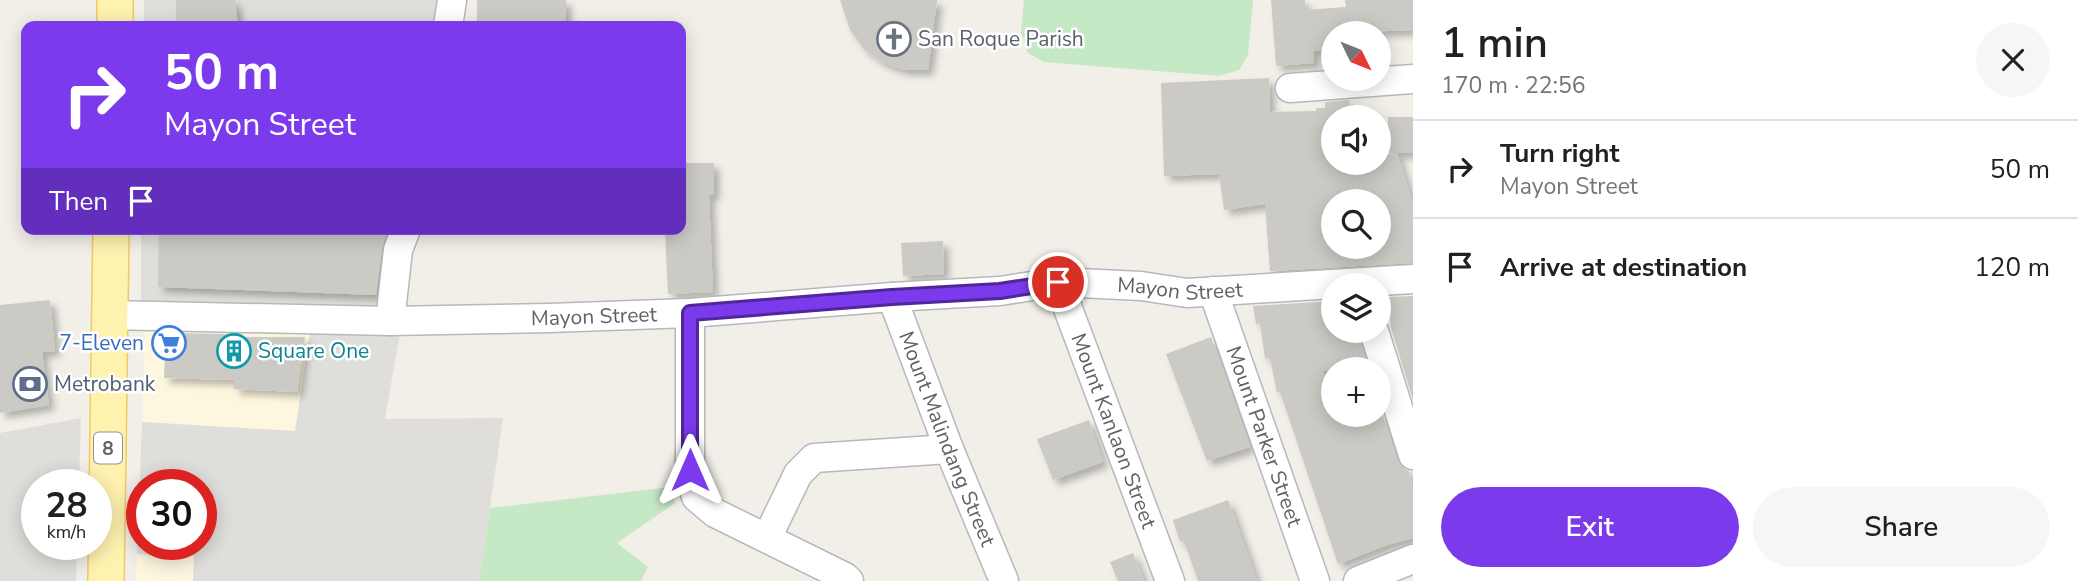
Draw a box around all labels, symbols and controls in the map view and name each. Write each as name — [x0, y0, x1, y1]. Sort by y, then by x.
text: 1 min — [1441, 15, 1548, 72]
church icon: San Roque Parish — [875, 20, 913, 58]
north arrow — [1321, 21, 1391, 91]
map controls — [1321, 21, 1391, 427]
button: close — [1976, 23, 2050, 97]
place label: San Roque Parish — [918, 25, 1084, 53]
text: 50 m — [164, 39, 279, 106]
icon: right — [49, 49, 140, 140]
text: 170 m · 22:56 — [1441, 70, 1586, 101]
text: Mayon Street — [164, 103, 356, 146]
button: sound — [1321, 105, 1391, 175]
text: Turn right — [1500, 136, 1619, 171]
icon: right — [1441, 150, 1479, 188]
text: 50 m — [1990, 152, 2050, 187]
text: Mayon Street — [1500, 171, 1638, 202]
icon: arrive — [122, 182, 160, 220]
text: Then — [49, 184, 108, 219]
button: search — [1321, 189, 1391, 259]
icon: arrive — [1441, 248, 1479, 286]
text: Arrive at destination — [1500, 250, 1747, 285]
text: 120 m — [1974, 250, 2050, 285]
pin — [1028, 252, 1088, 312]
icon: arrive — [1039, 263, 1077, 301]
street label: Mayon Street — [1117, 271, 1244, 307]
button: layers — [1321, 273, 1391, 343]
street label: Mayon Street — [531, 300, 658, 332]
supermarket icon: 7-Eleven — [150, 324, 188, 362]
street label: Mount Malindang Street — [892, 327, 1002, 551]
place label: 7-Eleven — [59, 329, 144, 357]
street label: Mount Kanlaon Street — [1065, 329, 1163, 533]
building icon: Square One — [215, 332, 253, 370]
place label: Square One — [258, 337, 369, 365]
street label: Mount Parker Street — [1219, 342, 1309, 531]
button: + — [1321, 357, 1391, 427]
bank icon: Metrobank — [11, 365, 49, 403]
place label: Metrobank — [54, 370, 156, 398]
road number: 8 — [94, 432, 122, 463]
position arrow — [653, 433, 727, 507]
speed limit sign: 30 — [126, 469, 217, 560]
text: 28 — [45, 482, 88, 529]
button: Exit — [1441, 487, 1739, 567]
button: Share — [1753, 487, 2050, 567]
text: km/h — [47, 520, 86, 544]

